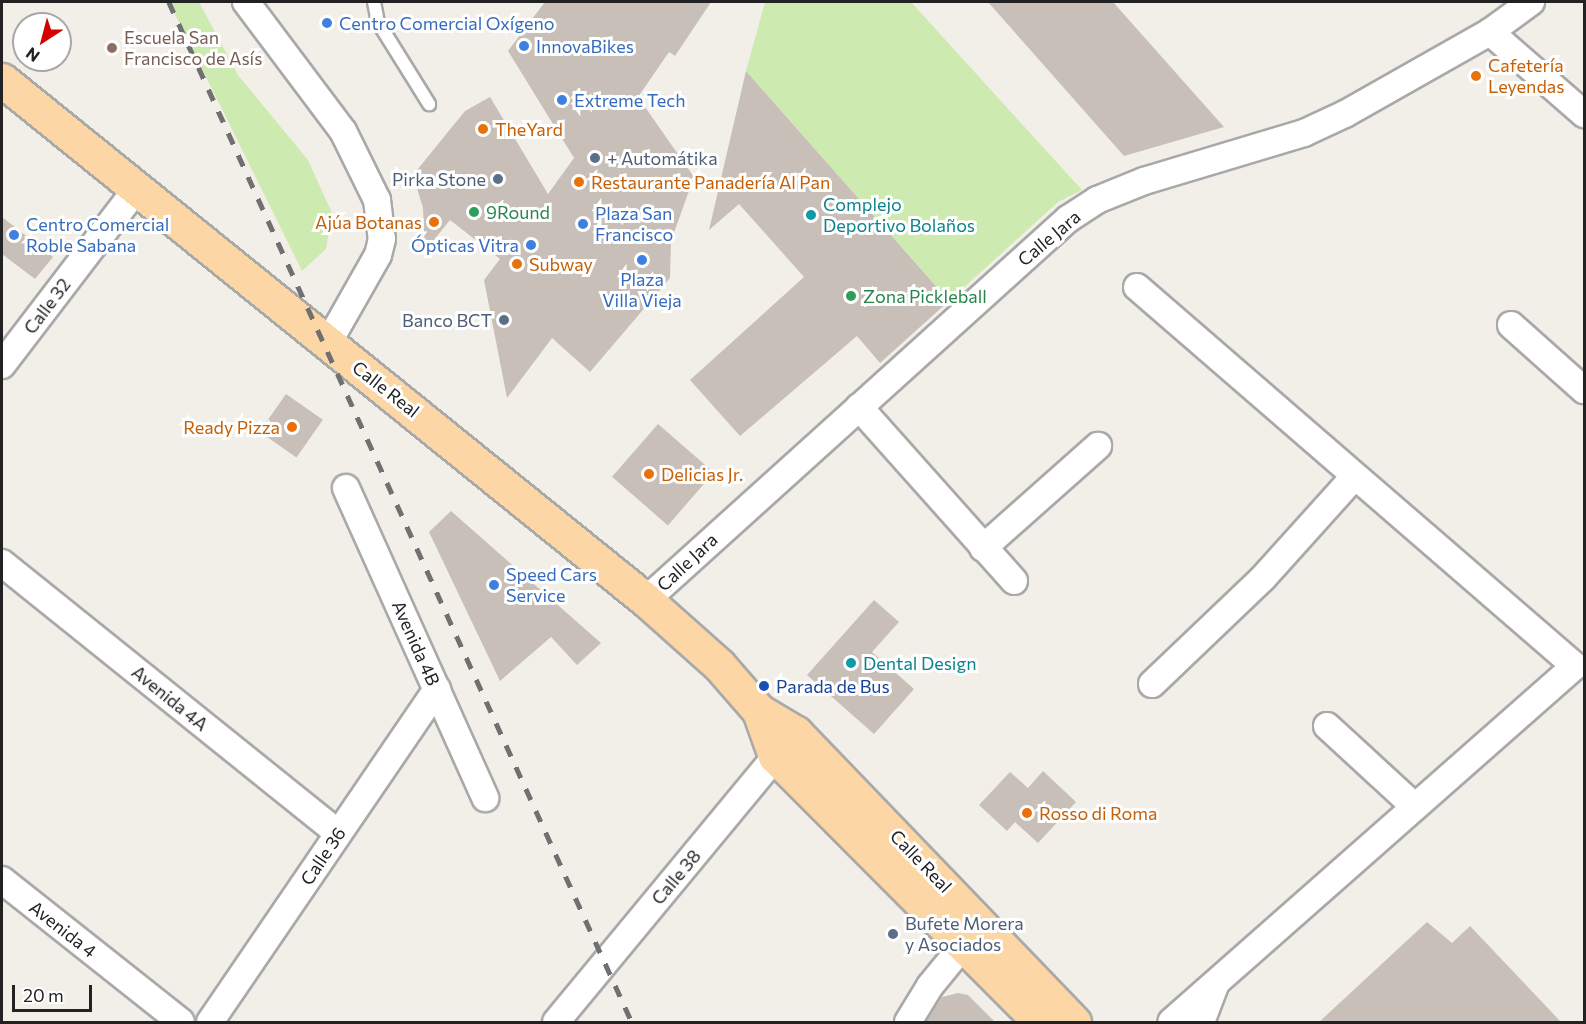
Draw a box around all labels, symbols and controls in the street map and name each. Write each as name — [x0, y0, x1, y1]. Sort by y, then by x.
north arrow — [12, 12, 72, 72]
place label: Centro Comercial Oxígeno — [339, 12, 555, 34]
marker: Centro Comercial Oxígeno — [320, 16, 334, 30]
place label: Escuela San Francisco de Asís — [124, 27, 262, 70]
place label: InnovaBikes — [536, 35, 634, 57]
marker: InnovaBikes — [517, 39, 531, 53]
marker: Escuela San Francisco de Asís — [105, 41, 119, 55]
text: N — [22, 44, 43, 67]
place label: Cafetería Leyendas — [1488, 55, 1564, 98]
marker: Cafetería Leyendas — [1469, 69, 1483, 83]
place label: Extreme Tech — [574, 89, 686, 111]
marker: Extreme Tech — [555, 93, 569, 107]
place label: TheYard — [495, 118, 563, 140]
marker: TheYard — [476, 122, 490, 136]
place label: + Automátika — [607, 147, 718, 169]
marker: + Automátika — [588, 151, 602, 165]
place label: Pirka Stone — [392, 168, 486, 190]
place label: Restaurante Panadería Al Pan — [591, 171, 830, 193]
marker: Pirka Stone — [491, 172, 505, 186]
marker: Restaurante Panadería Al Pan — [572, 175, 586, 189]
place label: Complejo Deportivo Bolaños — [823, 194, 975, 236]
place label: 9Round — [486, 201, 550, 223]
place label: Plaza San Francisco — [595, 203, 673, 246]
marker: 9Round — [467, 205, 481, 219]
street label: Calle Jara — [1013, 206, 1085, 270]
marker: Complejo Deportivo Bolaños — [804, 208, 818, 222]
place label: Ajúa Botanas — [315, 211, 422, 233]
place label: Centro Comercial Roble Sabana — [26, 214, 169, 256]
marker: Ajúa Botanas — [427, 215, 441, 229]
marker: Plaza San Francisco — [576, 217, 590, 231]
marker: Centro Comercial Roble Sabana — [7, 228, 21, 242]
place label: Ópticas Vitra — [411, 234, 519, 256]
marker: Ópticas Vitra — [524, 238, 538, 252]
place label: Subway — [529, 253, 593, 275]
marker: Plaza Villa Vieja — [635, 253, 649, 267]
marker: Subway — [510, 257, 524, 271]
place label: Plaza Villa Vieja — [602, 269, 682, 312]
street label: Calle 32 — [19, 274, 75, 338]
place label: Zona Pickleball — [863, 285, 987, 307]
marker: Zona Pickleball — [844, 289, 858, 303]
place label: Banco BCT — [402, 309, 492, 331]
marker: Banco BCT — [497, 313, 511, 327]
street label: Calle Real — [348, 356, 424, 422]
place label: Ready Pizza — [183, 416, 280, 438]
marker: Ready Pizza — [285, 420, 299, 434]
place label: Delicias Jr. — [661, 463, 743, 485]
marker: Delicias Jr. — [642, 467, 656, 481]
street label: Calle Jara — [652, 529, 722, 595]
place label: Speed Cars Service — [506, 564, 597, 606]
marker: Speed Cars Service — [487, 578, 501, 592]
street label: Avenida 4B — [388, 597, 444, 689]
place label: Dental Design — [863, 652, 977, 674]
marker: Dental Design — [844, 656, 858, 670]
street label: Avenida 4A — [128, 661, 212, 735]
place label: Parada de Bus — [776, 675, 890, 697]
marker: Parada de Bus — [757, 679, 771, 693]
place label: Rosso di Roma — [1039, 802, 1157, 824]
marker: Rosso di Roma — [1020, 806, 1034, 820]
street label: Calle 36 — [296, 823, 350, 889]
street label: Calle Real — [886, 825, 956, 897]
street label: Calle 38 — [647, 845, 705, 909]
street label: Avenida 4 — [25, 896, 101, 962]
place label: Bufete Morera y Asociados — [905, 913, 1024, 956]
marker: Bufete Morera y Asociados — [886, 927, 900, 941]
scale bar — [15, 973, 94, 1011]
text: 20 m — [23, 984, 64, 1006]

